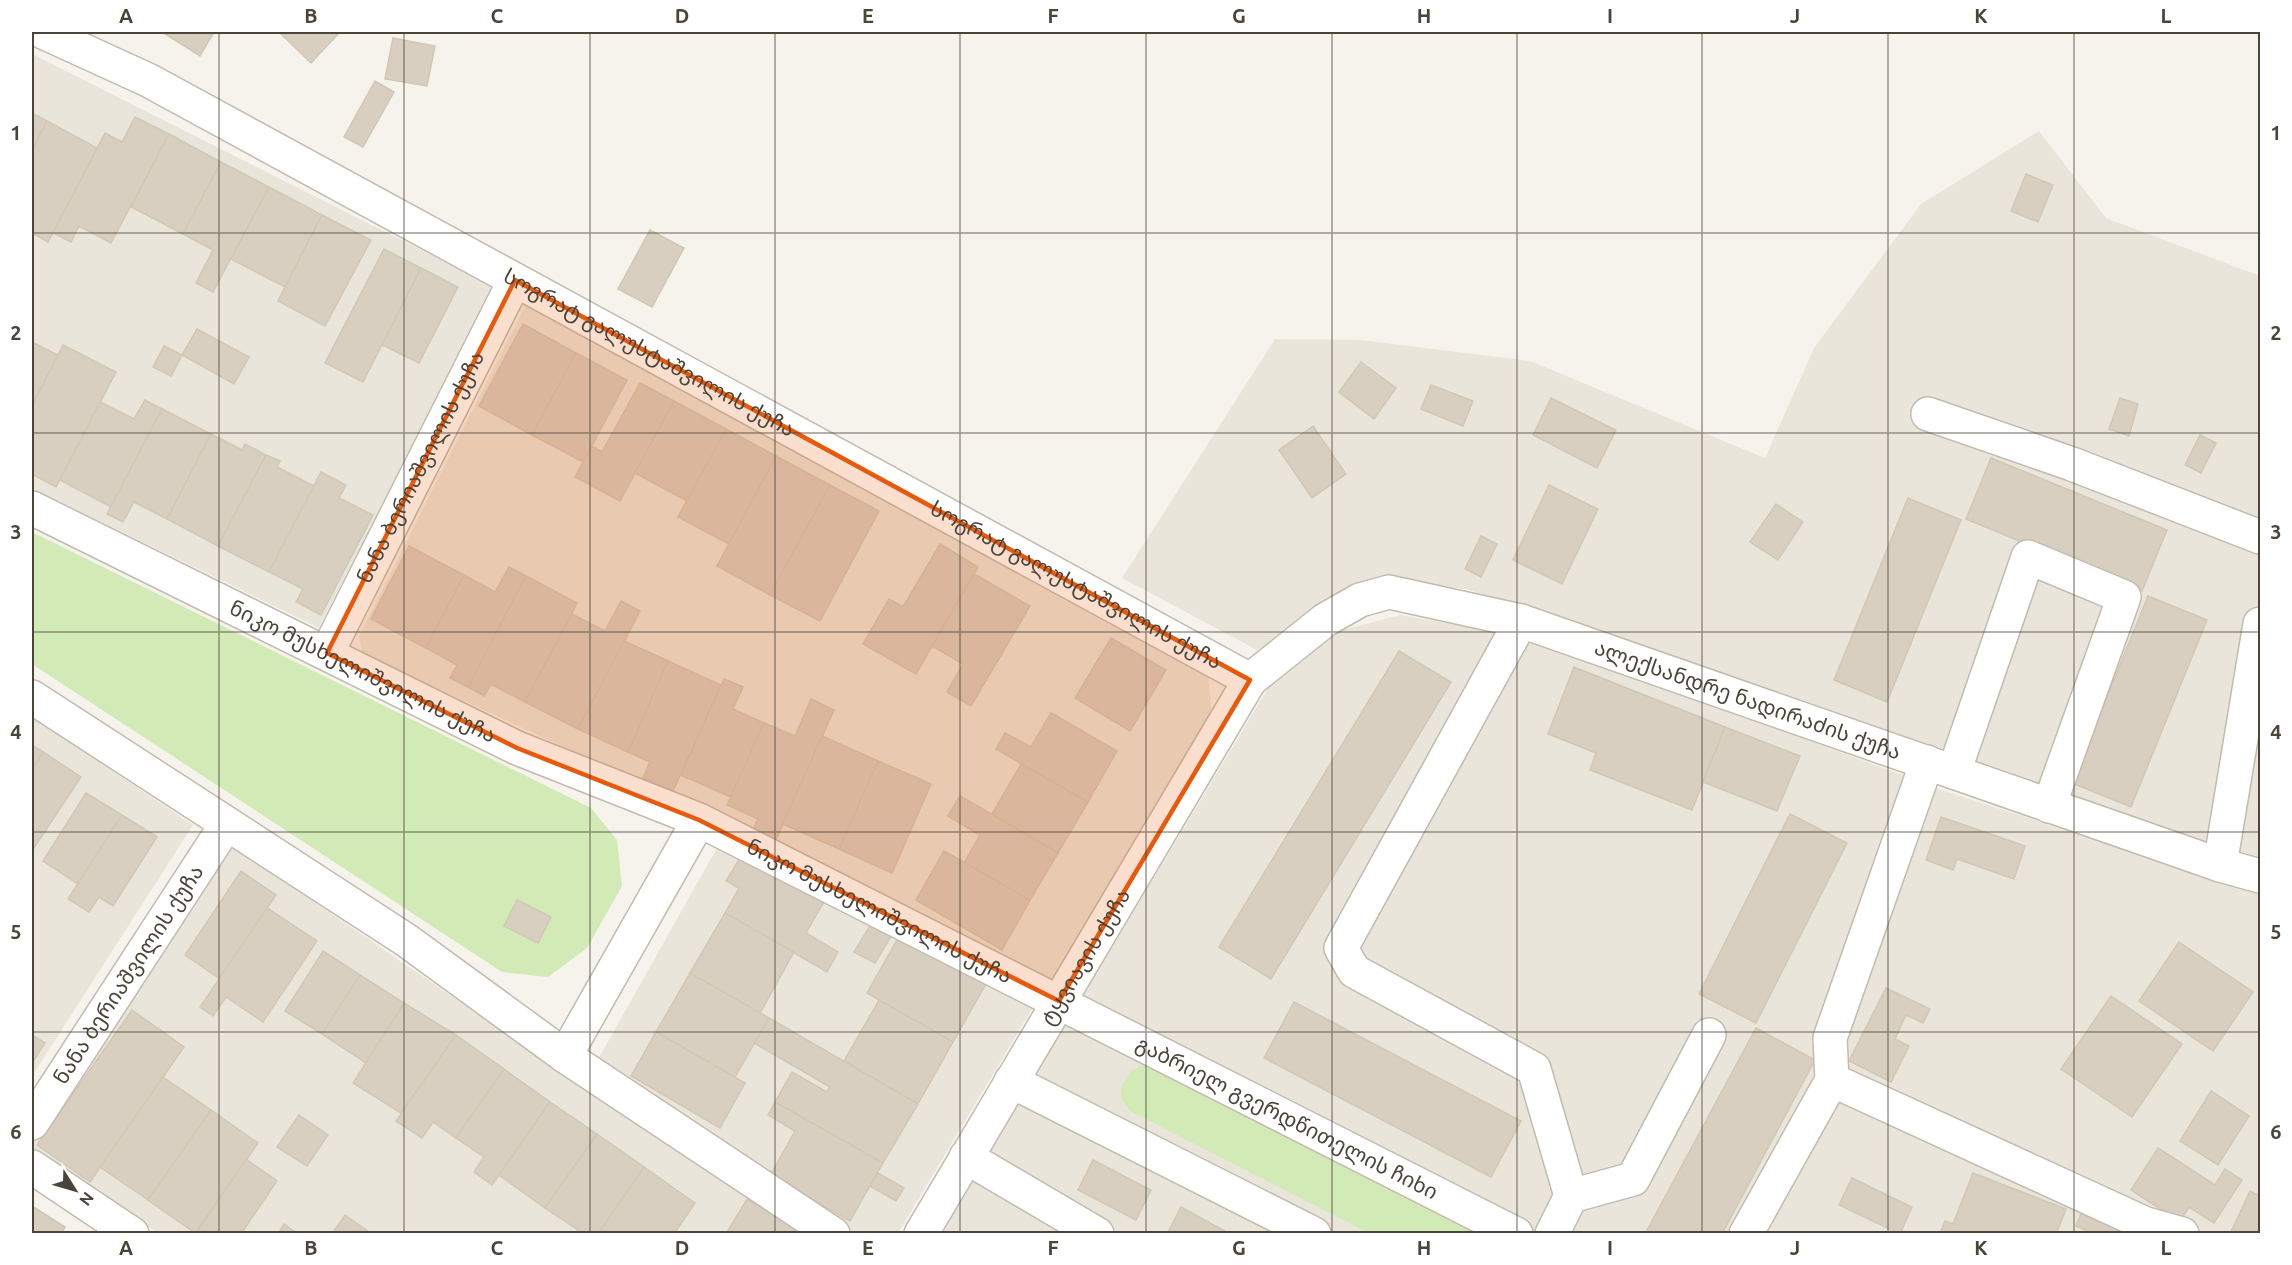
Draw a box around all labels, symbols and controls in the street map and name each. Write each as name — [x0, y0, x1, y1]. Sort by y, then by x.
text: A — [119, 4, 133, 27]
text: B — [304, 4, 318, 27]
text: C — [491, 4, 504, 27]
text: D — [675, 4, 689, 27]
text: E — [862, 4, 874, 27]
text: F — [1047, 4, 1059, 27]
text: G — [1232, 4, 1246, 27]
text: H — [1417, 4, 1431, 27]
text: I — [1607, 4, 1613, 27]
text: J — [1790, 4, 1800, 27]
text: K — [1974, 4, 1988, 27]
text: L — [2161, 4, 2172, 27]
text: 1 — [10, 121, 22, 144]
text: 1 — [2270, 121, 2282, 144]
street label: სოგრატ გალუსტაშვილის ქუჩა — [500, 263, 799, 441]
text: 2 — [10, 321, 22, 344]
text: 2 — [2270, 321, 2282, 344]
street label: ნანა ბერიაშვილის ქუჩა — [351, 347, 488, 587]
street label: სოგრატ გალუსტაშვილის ქუჩა — [927, 495, 1226, 673]
text: 3 — [10, 520, 22, 543]
text: 3 — [2270, 520, 2282, 543]
street label: ნიკო მუსხელიშვილის ქუჩა — [226, 595, 500, 747]
street label: ალექსანდრე ნადირაძის ქუჩა — [1592, 635, 1904, 764]
text: 4 — [10, 720, 22, 743]
text: 4 — [2270, 720, 2282, 743]
street label: ნიკო მუსხელიშვილის ქუჩა — [743, 833, 1016, 988]
street label: ნანა ბერიაშვილის ქუჩა — [48, 860, 208, 1088]
street label: ტყვიავის ქუჩა — [1035, 884, 1134, 1030]
text: 5 — [10, 920, 22, 943]
text: 5 — [2270, 920, 2282, 943]
street label: გაბრიელ გვერდწითელის ჩიხი — [1132, 1031, 1442, 1203]
text: 6 — [10, 1120, 22, 1143]
text: 6 — [2270, 1120, 2282, 1143]
north arrow — [45, 1160, 105, 1220]
text: N — [76, 1189, 98, 1209]
text: A — [119, 1236, 133, 1259]
text: B — [304, 1236, 318, 1259]
text: C — [491, 1236, 504, 1259]
text: D — [675, 1236, 689, 1259]
text: E — [862, 1236, 874, 1259]
text: F — [1047, 1236, 1059, 1259]
text: G — [1232, 1236, 1246, 1259]
text: H — [1417, 1236, 1431, 1259]
text: I — [1607, 1236, 1613, 1259]
text: J — [1790, 1236, 1800, 1259]
text: K — [1974, 1236, 1988, 1259]
text: L — [2161, 1236, 2172, 1259]

